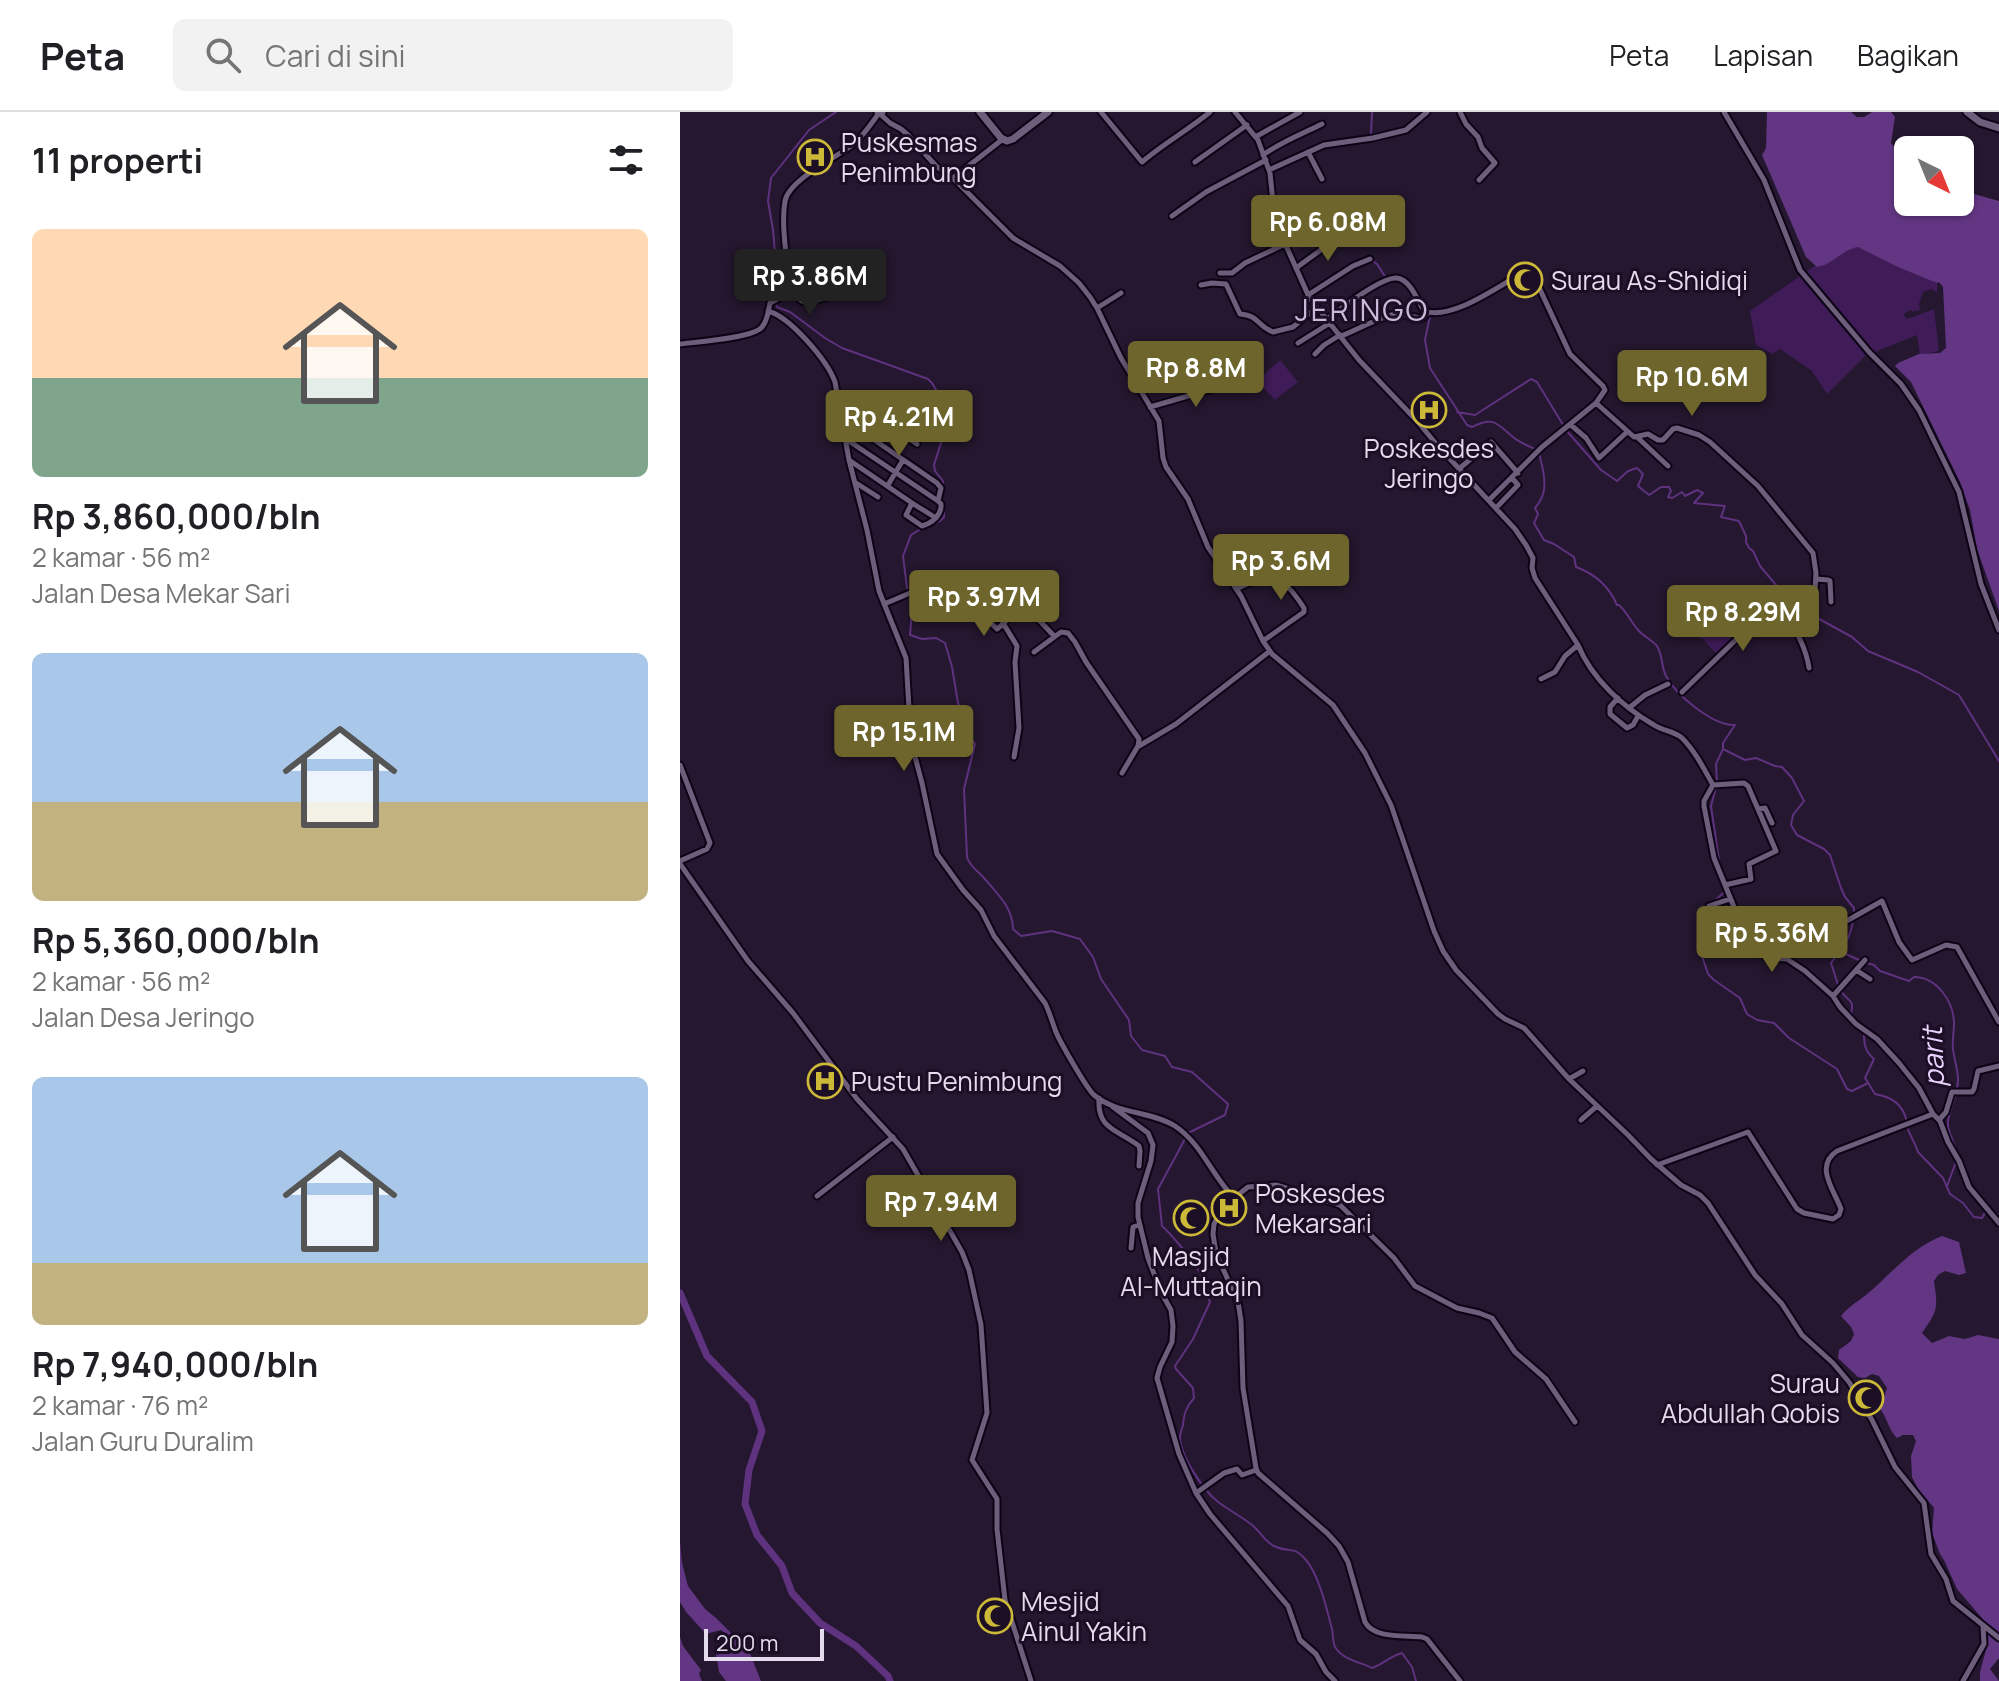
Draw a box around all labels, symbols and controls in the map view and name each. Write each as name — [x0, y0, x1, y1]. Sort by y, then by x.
search box — [173, 19, 733, 91]
text: Peta — [40, 29, 125, 81]
icon: search — [201, 33, 245, 77]
text: Cari di sini — [265, 35, 405, 76]
text: Peta — [1609, 36, 1669, 74]
text: Lapisan — [1713, 36, 1813, 74]
text: Bagikan — [1857, 36, 1959, 74]
place label: Puskesmas Penimbung — [841, 124, 977, 190]
north arrow — [1894, 136, 1974, 216]
map controls — [1894, 136, 1974, 216]
text: 11 properti — [32, 137, 203, 183]
icon: filters — [604, 138, 648, 182]
hospital icon: Puskesmas Penimbung — [796, 138, 834, 176]
pin: Rp 6.08M — [1245, 195, 1411, 263]
text: Rp 6.08M — [1269, 203, 1387, 239]
pin: Rp 3.86M — [727, 249, 893, 317]
text: Rp 3.86M — [752, 257, 868, 293]
mosque icon: Surau As-Shidiqi — [1506, 261, 1544, 299]
place label: Surau As-Shidiqi — [1551, 262, 1748, 298]
icon: home — [268, 281, 412, 425]
district label: JERINGO — [1295, 289, 1429, 330]
pin: Rp 8.8M — [1122, 341, 1270, 409]
text: Rp 8.8M — [1146, 349, 1246, 385]
pin: Rp 10.6M — [1609, 350, 1775, 418]
text: Rp 10.6M — [1635, 358, 1749, 394]
pin: Rp 4.21M — [816, 390, 982, 458]
hospital icon: Poskesdes Jeringo — [1410, 391, 1448, 429]
text: Rp 4.21M — [844, 398, 954, 434]
place label: Poskesdes Jeringo — [1364, 430, 1494, 496]
text: Rp 3,860,000/bln — [32, 493, 321, 539]
pin: Rp 3.6M — [1207, 534, 1355, 602]
text: 2 kamar · 56 m² — [32, 539, 210, 575]
text: Rp 3.6M — [1231, 542, 1331, 578]
pin: Rp 3.97M — [901, 570, 1067, 638]
text: Jalan Desa Mekar Sari — [32, 575, 290, 611]
text: Rp 3.97M — [927, 578, 1041, 614]
pin: Rp 8.29M — [1660, 585, 1826, 653]
text: Rp 8.29M — [1685, 593, 1801, 629]
icon: home — [268, 705, 412, 849]
pin: Rp 15.1M — [821, 705, 987, 773]
text: Rp 15.1M — [852, 713, 956, 749]
pin: Rp 5.36M — [1689, 906, 1855, 974]
text: Rp 5.36M — [1714, 914, 1830, 950]
text: Rp 5,360,000/bln — [32, 917, 320, 963]
text: 2 kamar · 56 m² — [32, 963, 210, 999]
text: Jalan Desa Jeringo — [32, 999, 255, 1035]
water label: parit — [1912, 1024, 1952, 1088]
hospital icon: Pustu Penimbung — [806, 1062, 844, 1100]
place label: Pustu Penimbung — [851, 1063, 1063, 1099]
icon: home — [268, 1129, 412, 1273]
pin: Rp 7.94M — [858, 1175, 1024, 1243]
place label: Poskesdes Mekarsari — [1255, 1175, 1385, 1241]
text: Rp 7.94M — [884, 1183, 998, 1219]
hospital icon: Poskesdes Mekarsari — [1210, 1189, 1248, 1227]
mosque icon: Masjid Al-Muttaqin — [1172, 1199, 1210, 1237]
place label: Masjid Al-Muttaqin — [1120, 1238, 1262, 1304]
text: Rp 7,940,000/bln — [32, 1341, 318, 1387]
place label: Surau Abdullah Qobis — [1661, 1365, 1840, 1431]
mosque icon: Surau Abdullah Qobis — [1847, 1379, 1885, 1417]
text: 2 kamar · 76 m² — [32, 1387, 208, 1423]
text: Jalan Guru Duralim — [32, 1423, 254, 1459]
place label: Mesjid Ainul Yakin — [1021, 1583, 1147, 1649]
mosque icon: Mesjid Ainul Yakin — [976, 1597, 1014, 1635]
scale bar — [704, 1625, 824, 1661]
text: 200 m — [716, 1628, 778, 1658]

